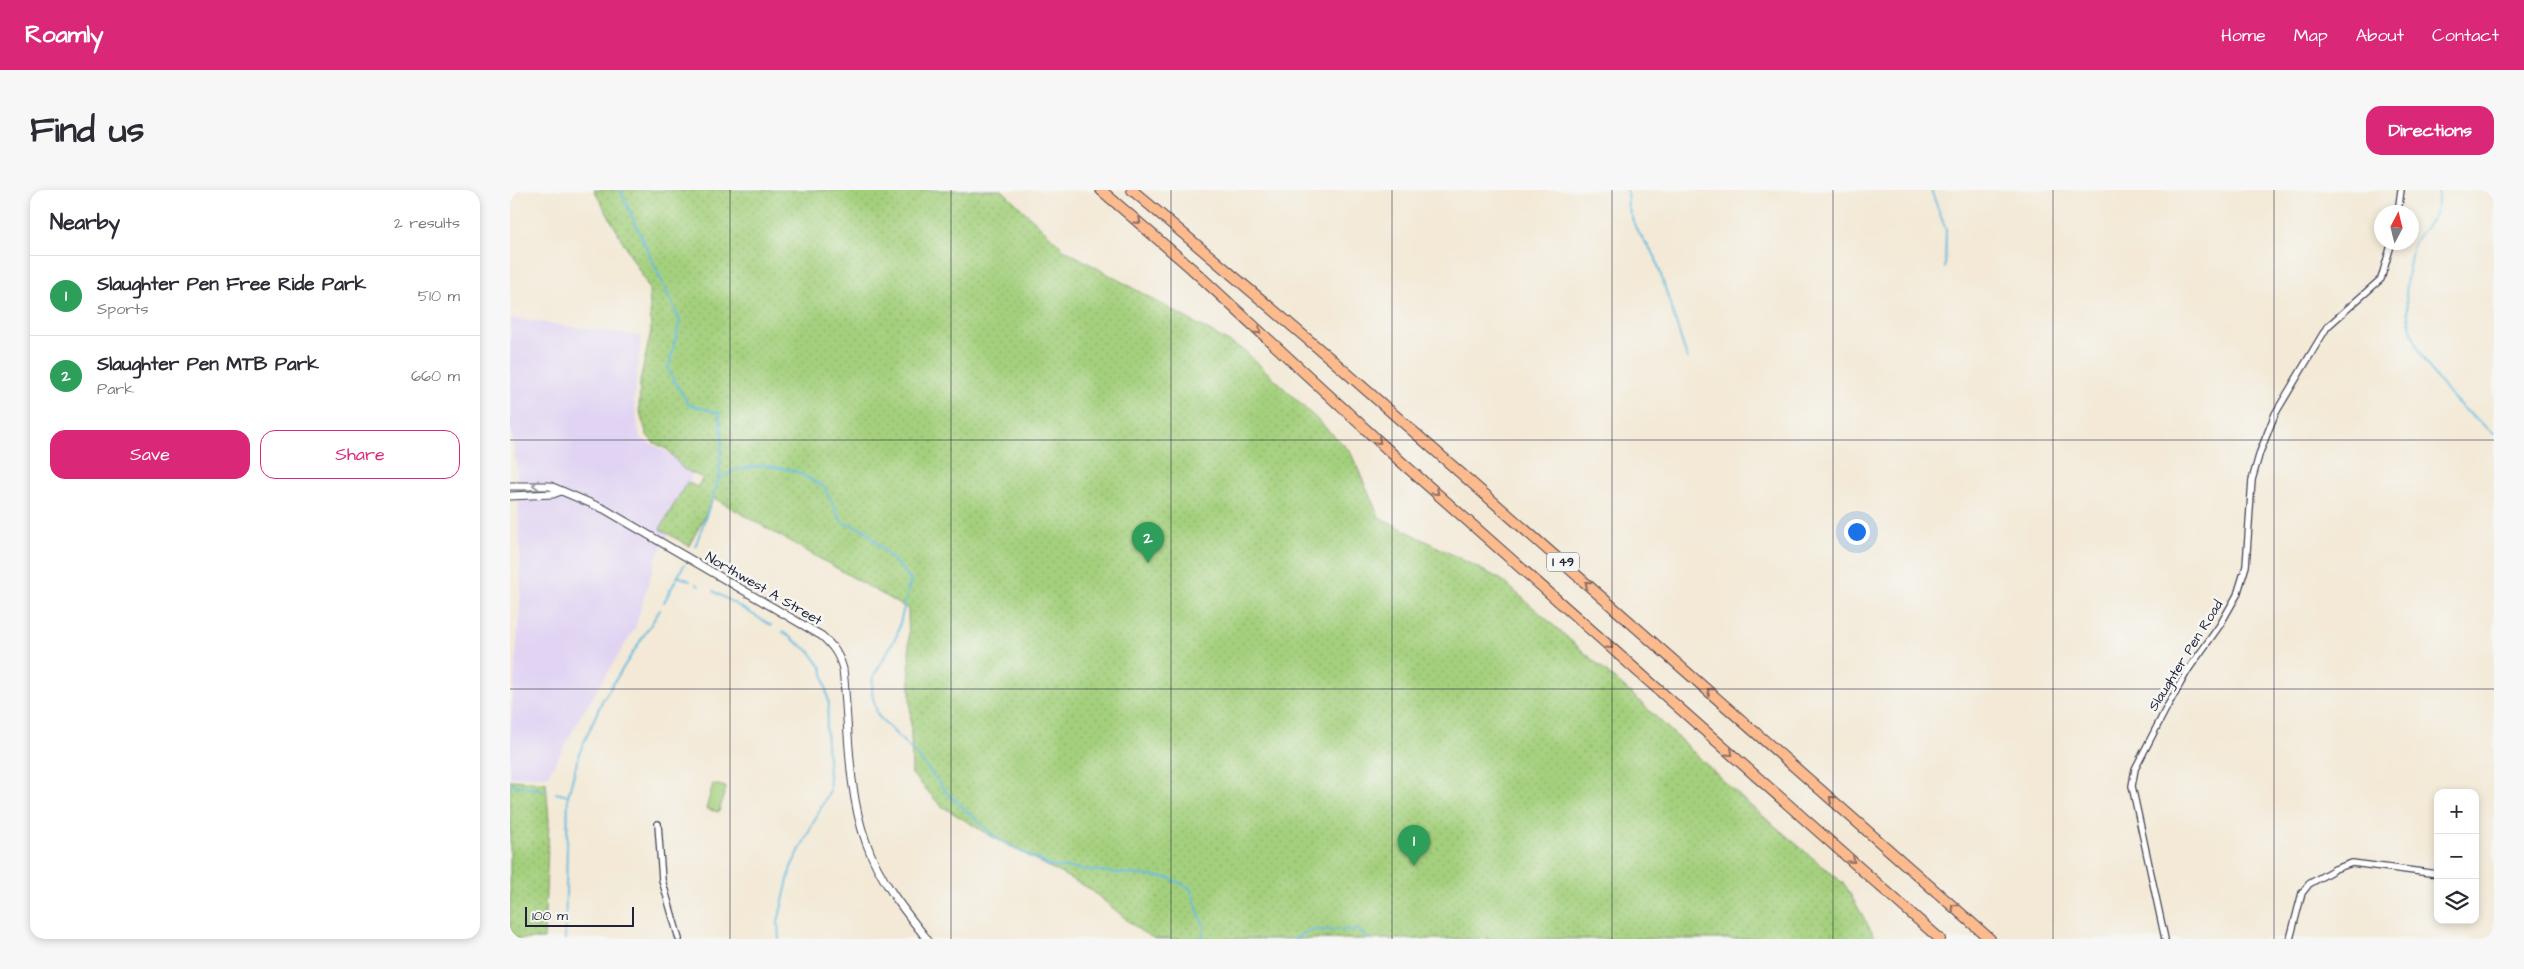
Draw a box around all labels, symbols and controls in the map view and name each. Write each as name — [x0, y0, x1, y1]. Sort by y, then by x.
text: Roamly — [25, 18, 103, 52]
text: Home — [2221, 23, 2266, 48]
text: Map — [2294, 23, 2328, 48]
text: About — [2356, 23, 2404, 48]
text: Contact — [2432, 23, 2499, 48]
text: Find us — [30, 106, 144, 155]
button: Directions — [2366, 106, 2494, 155]
north arrow — [2374, 205, 2419, 250]
text: Nearby — [50, 208, 120, 237]
text: 2 results — [394, 212, 460, 234]
one-way arrow — [1133, 215, 1142, 224]
text: Slaughter Pen Free Ride Park — [97, 271, 366, 298]
text: 1 — [65, 285, 67, 307]
text: 510 m — [418, 285, 460, 307]
text: Sports — [97, 298, 149, 320]
one-way arrow — [1252, 325, 1261, 334]
text: Slaughter Pen MTB Park — [97, 351, 319, 378]
text: 2 — [61, 365, 71, 387]
text: 660 m — [411, 365, 460, 387]
text: Park — [97, 378, 134, 400]
button: Save — [50, 430, 250, 479]
button: Share — [260, 430, 460, 479]
one-way arrow — [1372, 435, 1381, 444]
one-way arrow — [532, 480, 540, 490]
one-way arrow — [1430, 486, 1439, 495]
your location — [1844, 519, 1870, 545]
pin: 2 — [1132, 522, 1164, 563]
street label: Northwest A Street — [701, 547, 826, 631]
road number: I 49 — [1547, 552, 1579, 572]
one-way arrow — [1585, 581, 1594, 590]
street label: Slaughter Pen Road — [2144, 596, 2228, 715]
one-way arrow — [1604, 641, 1613, 650]
one-way arrow — [1707, 688, 1716, 697]
one-way arrow — [1724, 747, 1733, 756]
map controls — [2434, 789, 2479, 924]
button: + — [2434, 789, 2479, 834]
one-way arrow — [1828, 796, 1837, 805]
pin: 1 — [1398, 825, 1430, 866]
button: − — [2434, 834, 2479, 879]
one-way arrow — [1846, 855, 1855, 864]
button: layers — [2434, 879, 2479, 924]
one-way arrow — [1950, 903, 1959, 912]
scale bar — [525, 904, 634, 927]
text: 100 m — [532, 906, 568, 926]

